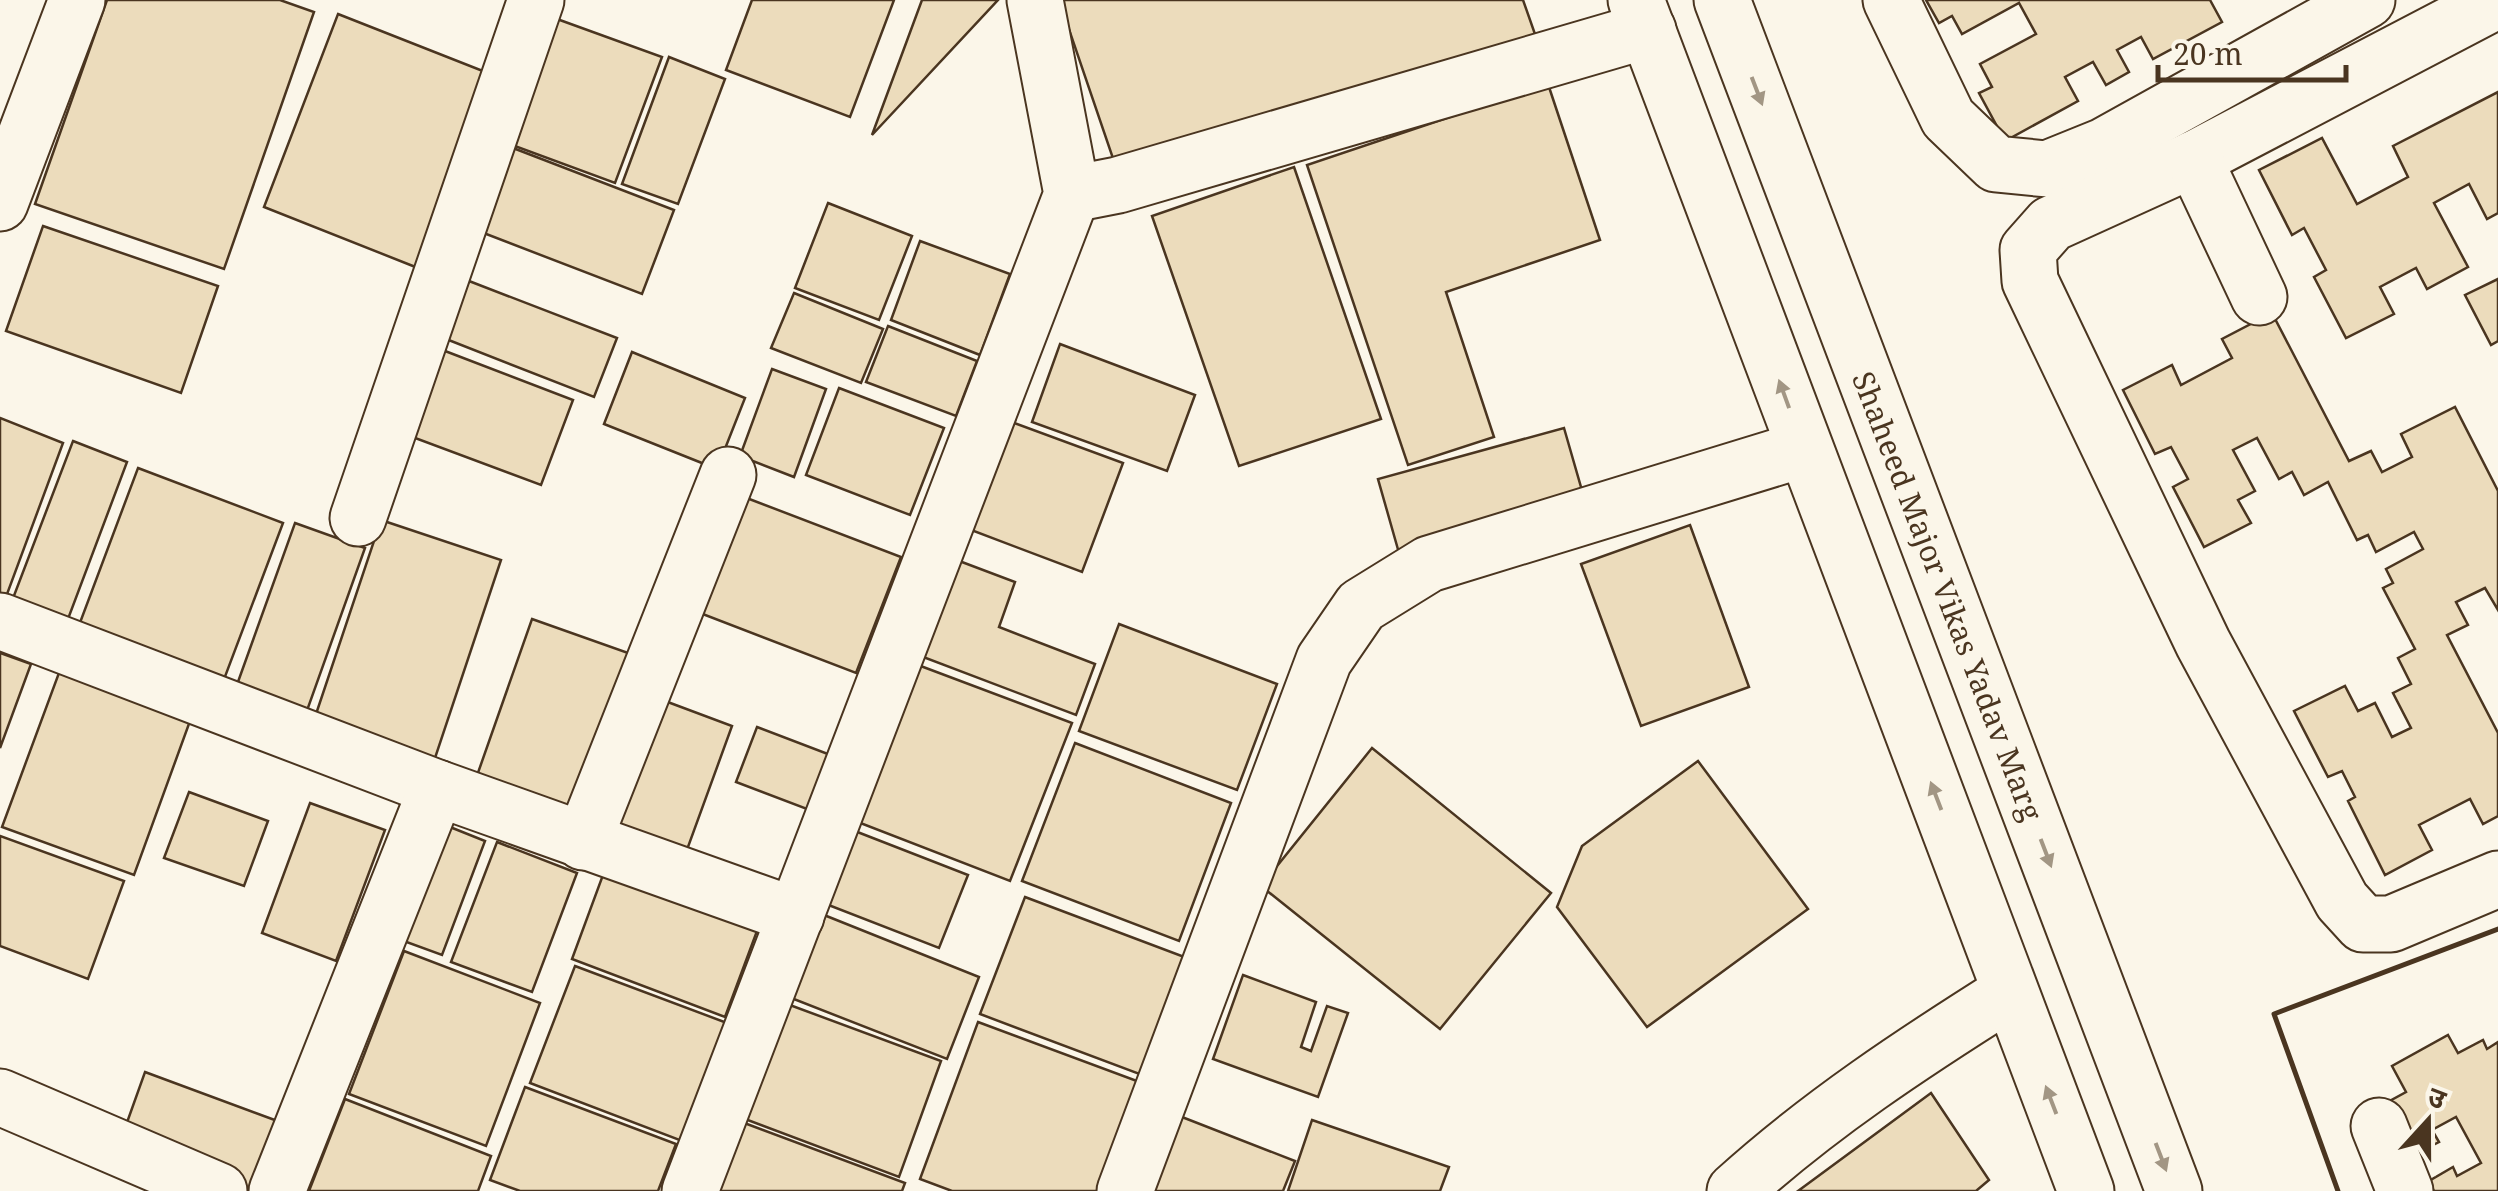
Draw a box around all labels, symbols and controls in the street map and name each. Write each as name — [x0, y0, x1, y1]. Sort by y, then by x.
scale bar — [2158, 20, 2346, 82]
text: 20 m — [2173, 33, 2243, 74]
one-way arrow — [1750, 77, 1765, 107]
street label: Shaheed Major Vikas Yadav Marg — [1843, 365, 2053, 827]
one-way arrow — [1775, 378, 1791, 408]
one-way arrow — [1927, 781, 1943, 811]
one-way arrow — [2038, 839, 2054, 869]
north arrow — [2378, 1071, 2478, 1171]
text: उ — [2423, 1076, 2452, 1118]
one-way arrow — [2043, 1084, 2058, 1114]
one-way arrow — [2154, 1143, 2169, 1173]

